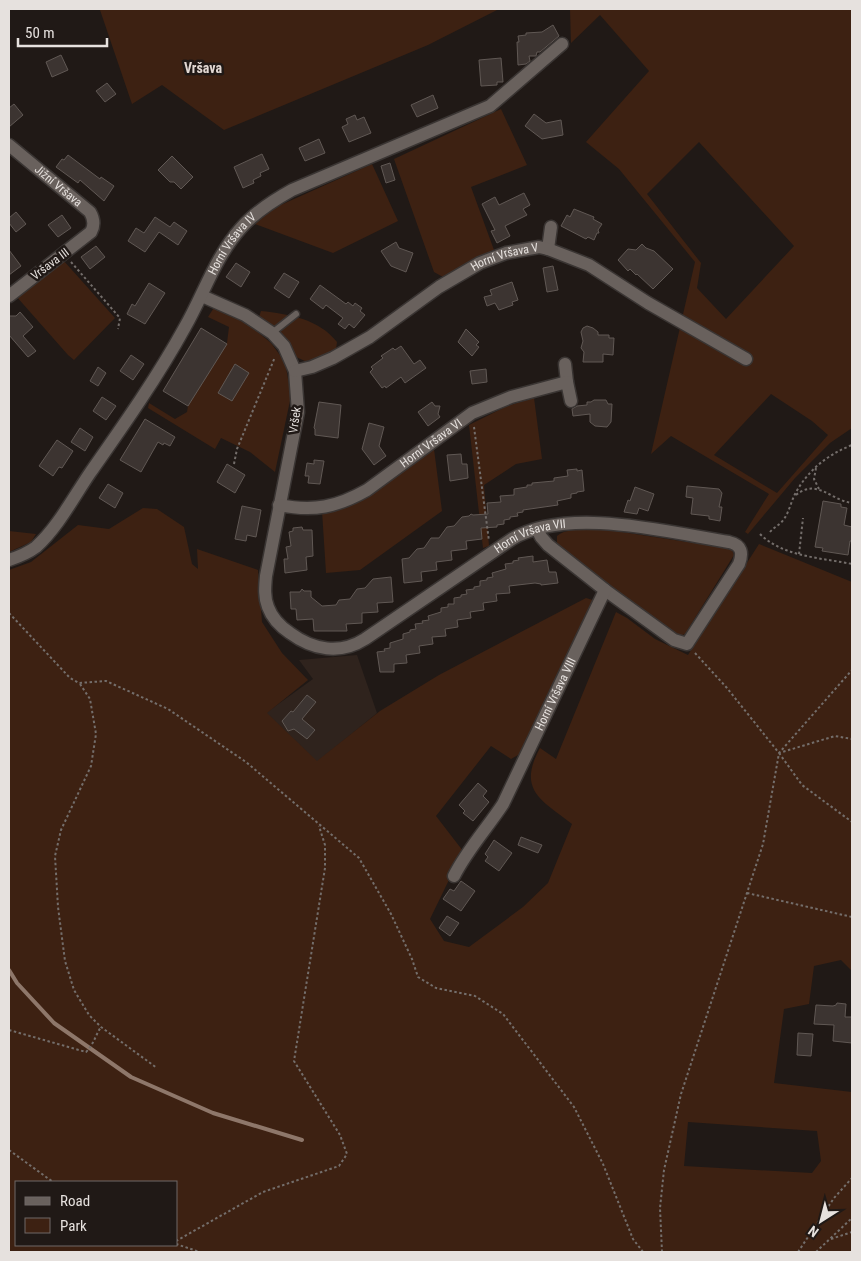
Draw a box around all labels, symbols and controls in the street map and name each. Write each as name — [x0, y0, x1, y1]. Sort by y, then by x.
scale bar — [18, 15, 106, 47]
text: 50 m — [25, 24, 55, 42]
district label: Vršava — [184, 60, 222, 76]
street label: Jižní Vršava — [32, 162, 85, 210]
street label: Horní Vršava IV — [205, 210, 259, 277]
street label: Horní Vršava V — [468, 240, 540, 274]
street label: Vršava III — [28, 245, 72, 283]
street label: Vršek — [286, 405, 304, 434]
street label: Horní Vršava VI — [397, 416, 465, 470]
street label: Horní Vršava VII — [492, 517, 566, 556]
street label: Horní Vršava VIII — [532, 655, 579, 733]
legend — [15, 1181, 178, 1246]
text: Road — [60, 1192, 90, 1210]
north arrow — [796, 1196, 846, 1246]
text: Park — [60, 1217, 87, 1235]
text: N — [805, 1223, 822, 1241]

